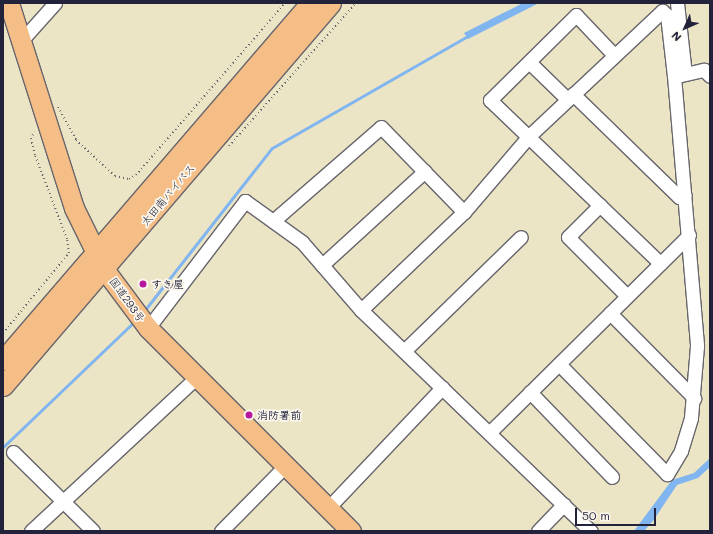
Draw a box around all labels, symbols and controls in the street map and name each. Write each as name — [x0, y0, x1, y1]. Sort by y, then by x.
north arrow — [665, 8, 705, 48]
text: N — [668, 29, 684, 45]
street label: 太田南バイパス — [138, 161, 198, 229]
street label: 国道293号 — [106, 275, 148, 325]
place label: すき屋 — [151, 277, 184, 291]
marker: すき屋 — [138, 279, 148, 289]
place label: 消防署前 — [257, 408, 301, 422]
marker: 消防署前 — [244, 410, 254, 420]
scale bar — [577, 500, 658, 526]
text: 50 m — [582, 507, 610, 523]

